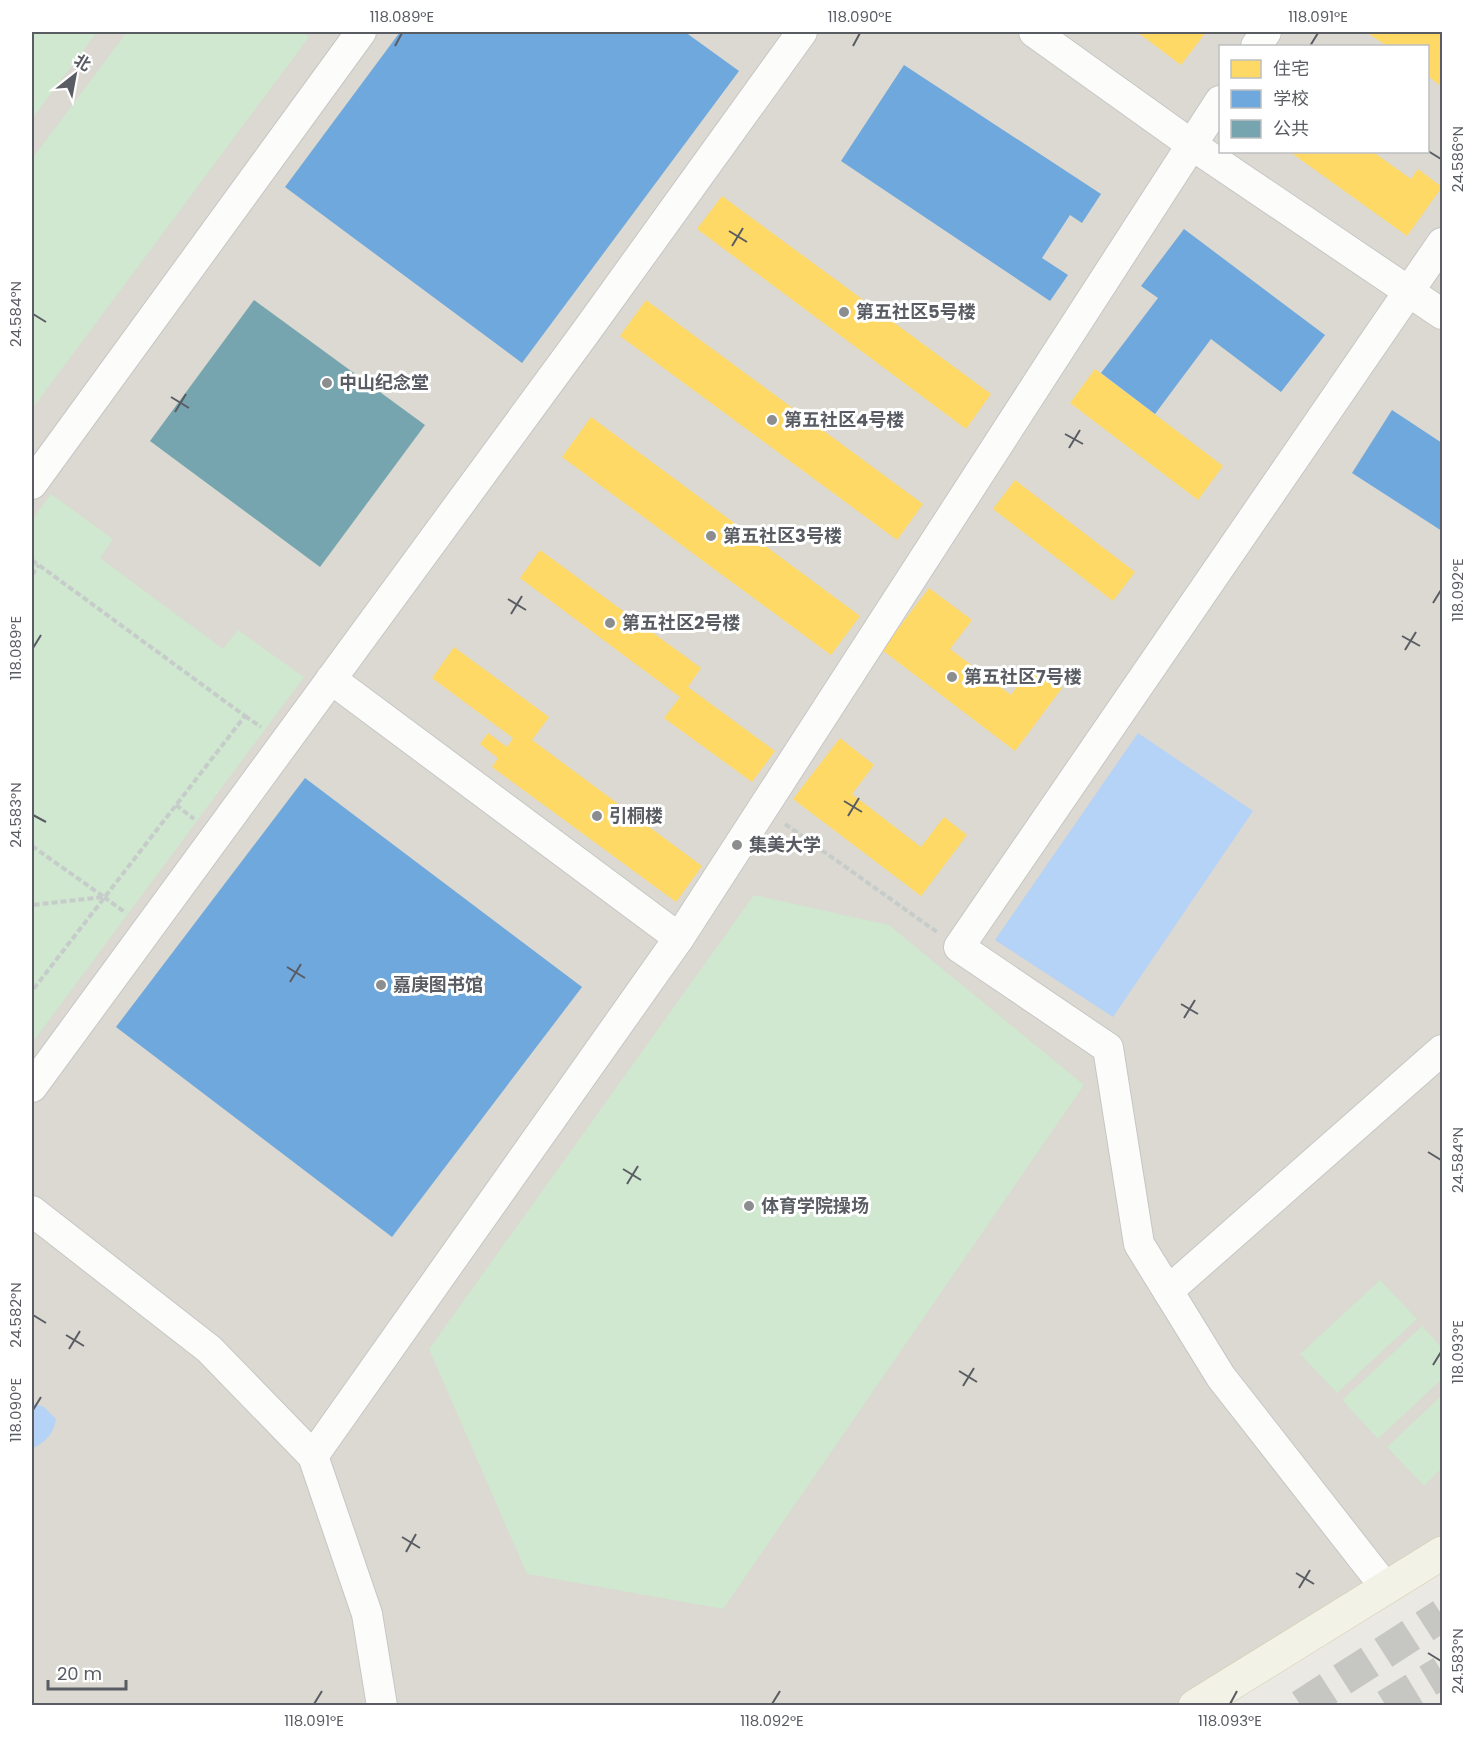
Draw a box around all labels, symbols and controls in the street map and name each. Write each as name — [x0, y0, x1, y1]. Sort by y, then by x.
text: 118.089°E — [370, 6, 434, 27]
text: 118.090°E — [828, 6, 892, 27]
text: 118.091°E — [1288, 6, 1348, 27]
north arrow — [45, 45, 105, 105]
legend — [1219, 45, 1429, 153]
text: 北 — [70, 49, 95, 77]
text: 住宅 — [1273, 56, 1309, 81]
text: 学校 — [1273, 86, 1309, 111]
text: 公共 — [1273, 116, 1309, 141]
text: 24.586°N — [1447, 126, 1468, 192]
text: 24.584°N — [5, 281, 26, 347]
place label: 第五社区5号楼 — [856, 299, 976, 324]
marker: 第五社区5号楼 — [837, 305, 851, 319]
place label: 中山纪念堂 — [339, 370, 429, 395]
marker: 中山纪念堂 — [320, 376, 334, 390]
place label: 第五社区4号楼 — [784, 407, 904, 432]
marker: 第五社区4号楼 — [765, 413, 779, 427]
place label: 第五社区3号楼 — [723, 523, 842, 548]
marker: 第五社区3号楼 — [704, 529, 718, 543]
text: 118.092°E — [1447, 558, 1468, 622]
place label: 第五社区2号楼 — [622, 610, 740, 635]
text: 118.089°E — [5, 616, 26, 680]
marker: 第五社区2号楼 — [603, 616, 617, 630]
place label: 第五社区7号楼 — [964, 664, 1082, 689]
marker: 第五社区7号楼 — [945, 670, 959, 684]
text: 24.583°N — [5, 782, 26, 848]
place label: 引桐楼 — [609, 803, 663, 828]
marker: 引桐楼 — [590, 809, 604, 823]
place label: 集美大学 — [749, 832, 821, 857]
marker: 集美大学 — [730, 838, 744, 852]
place label: 嘉庚图书馆 — [393, 972, 483, 997]
marker: 嘉庚图书馆 — [374, 978, 388, 992]
text: 24.584°N — [1447, 1127, 1468, 1193]
place label: 体育学院操场 — [761, 1193, 869, 1218]
marker: 体育学院操场 — [742, 1199, 756, 1213]
text: 24.582°N — [5, 1282, 26, 1348]
text: 118.093°E — [1447, 1320, 1468, 1384]
text: 118.090°E — [5, 1378, 26, 1442]
text: 24.583°N — [1447, 1628, 1468, 1694]
scale bar — [48, 1653, 126, 1691]
text: 20 m — [57, 1661, 102, 1686]
text: 118.091°E — [284, 1710, 344, 1731]
text: 118.092°E — [740, 1710, 804, 1731]
text: 118.093°E — [1198, 1710, 1262, 1731]

